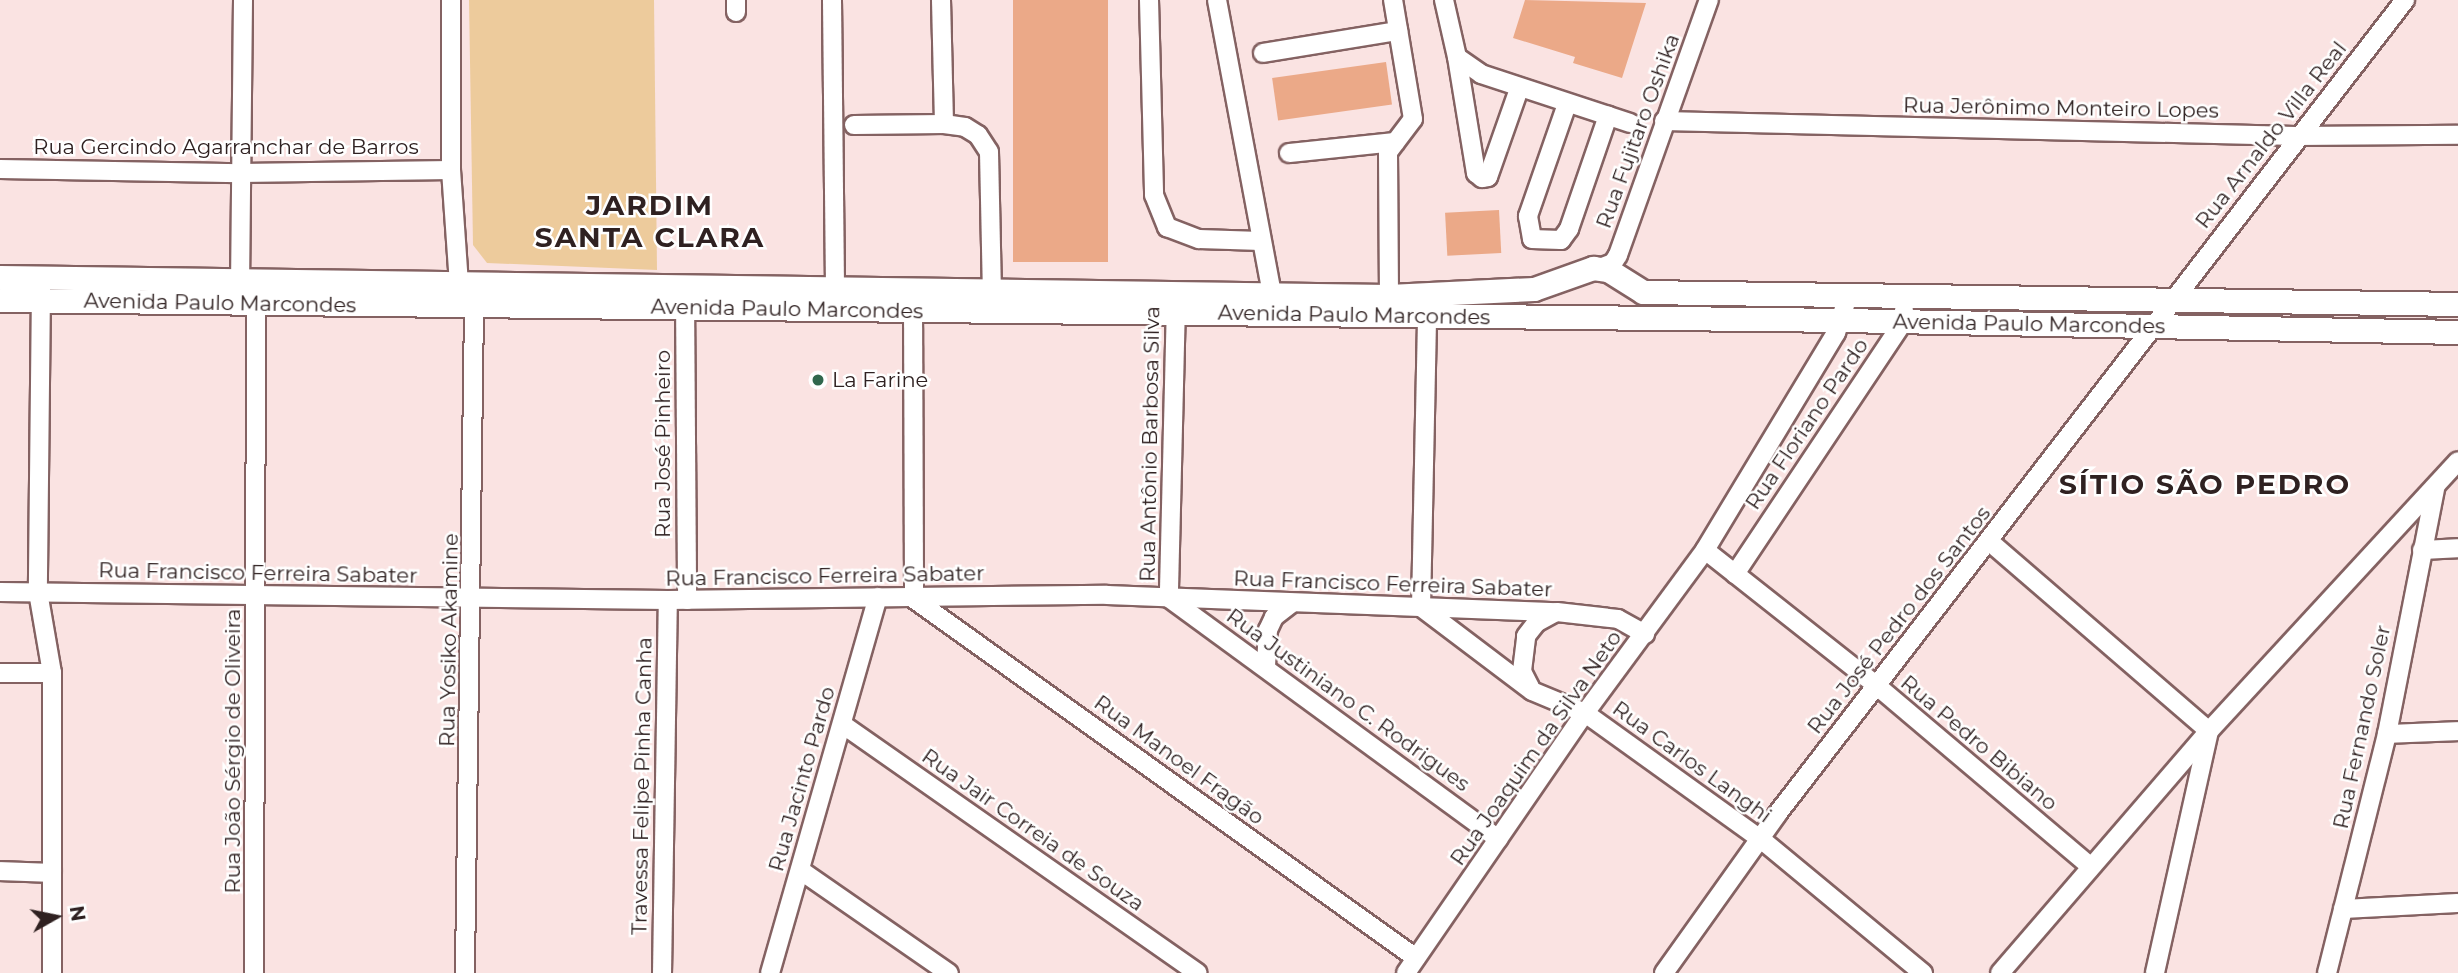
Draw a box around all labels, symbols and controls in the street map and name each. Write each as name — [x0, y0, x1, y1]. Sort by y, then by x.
street label: Rua Fujitaro Oshika — [1591, 30, 1685, 232]
street label: Rua Arnaldo Villa Real — [2190, 36, 2352, 234]
street label: Rua Jerônimo Monteiro Lopes — [1903, 93, 2219, 123]
street label: Rua Gercindo Agarranchar de Barros — [33, 134, 419, 160]
district label: JARDIM SANTA CLARA — [536, 188, 764, 254]
street label: Avenida Paulo Marcondes — [84, 288, 356, 318]
street label: Avenida Paulo Marcondes — [651, 294, 923, 324]
street label: Avenida Paulo Marcondes — [1218, 300, 1490, 330]
street label: Rua Antônio Barbosa Silva — [1135, 306, 1165, 582]
street label: Avenida Paulo Marcondes — [1893, 309, 2165, 339]
street label: Rua Floriano Pardo — [1740, 334, 1874, 514]
street label: Rua José Pinheiro — [650, 350, 676, 538]
place label: La Farine — [832, 367, 928, 393]
marker: La Farine — [810, 372, 826, 388]
district label: SÍTIO SÃO PEDRO — [2061, 467, 2349, 501]
street label: Rua José Pedro dos Santos — [1802, 501, 1996, 739]
street label: Rua Yosiko Akamine — [435, 533, 463, 747]
street label: Rua Francisco Ferreira Sabater — [98, 558, 418, 588]
street label: Rua Francisco Ferreira Sabater — [665, 561, 985, 591]
street label: Rua Francisco Ferreira Sabater — [1233, 566, 1553, 602]
street label: Rua Justiniano C. Rodrigues — [1222, 603, 1474, 797]
street label: Rua João Sérgio de Oliveira — [220, 608, 246, 894]
street label: Rua Fernando Soler — [2328, 623, 2396, 831]
street label: Rua Joaquim da Silva Neto — [1445, 626, 1627, 870]
street label: Travessa Felipe Pinha Canha — [627, 637, 657, 935]
street label: Rua Pedro Bibiano — [1895, 670, 2063, 816]
street label: Rua Jacinto Pardo — [764, 684, 840, 874]
street label: Rua Manoel Fragão — [1089, 690, 1269, 830]
street label: Rua Carlos Langhi — [1608, 696, 1776, 828]
street label: Rua Jair Correia de Souza — [917, 744, 1149, 916]
north arrow — [21, 882, 91, 952]
text: N — [65, 904, 90, 923]

